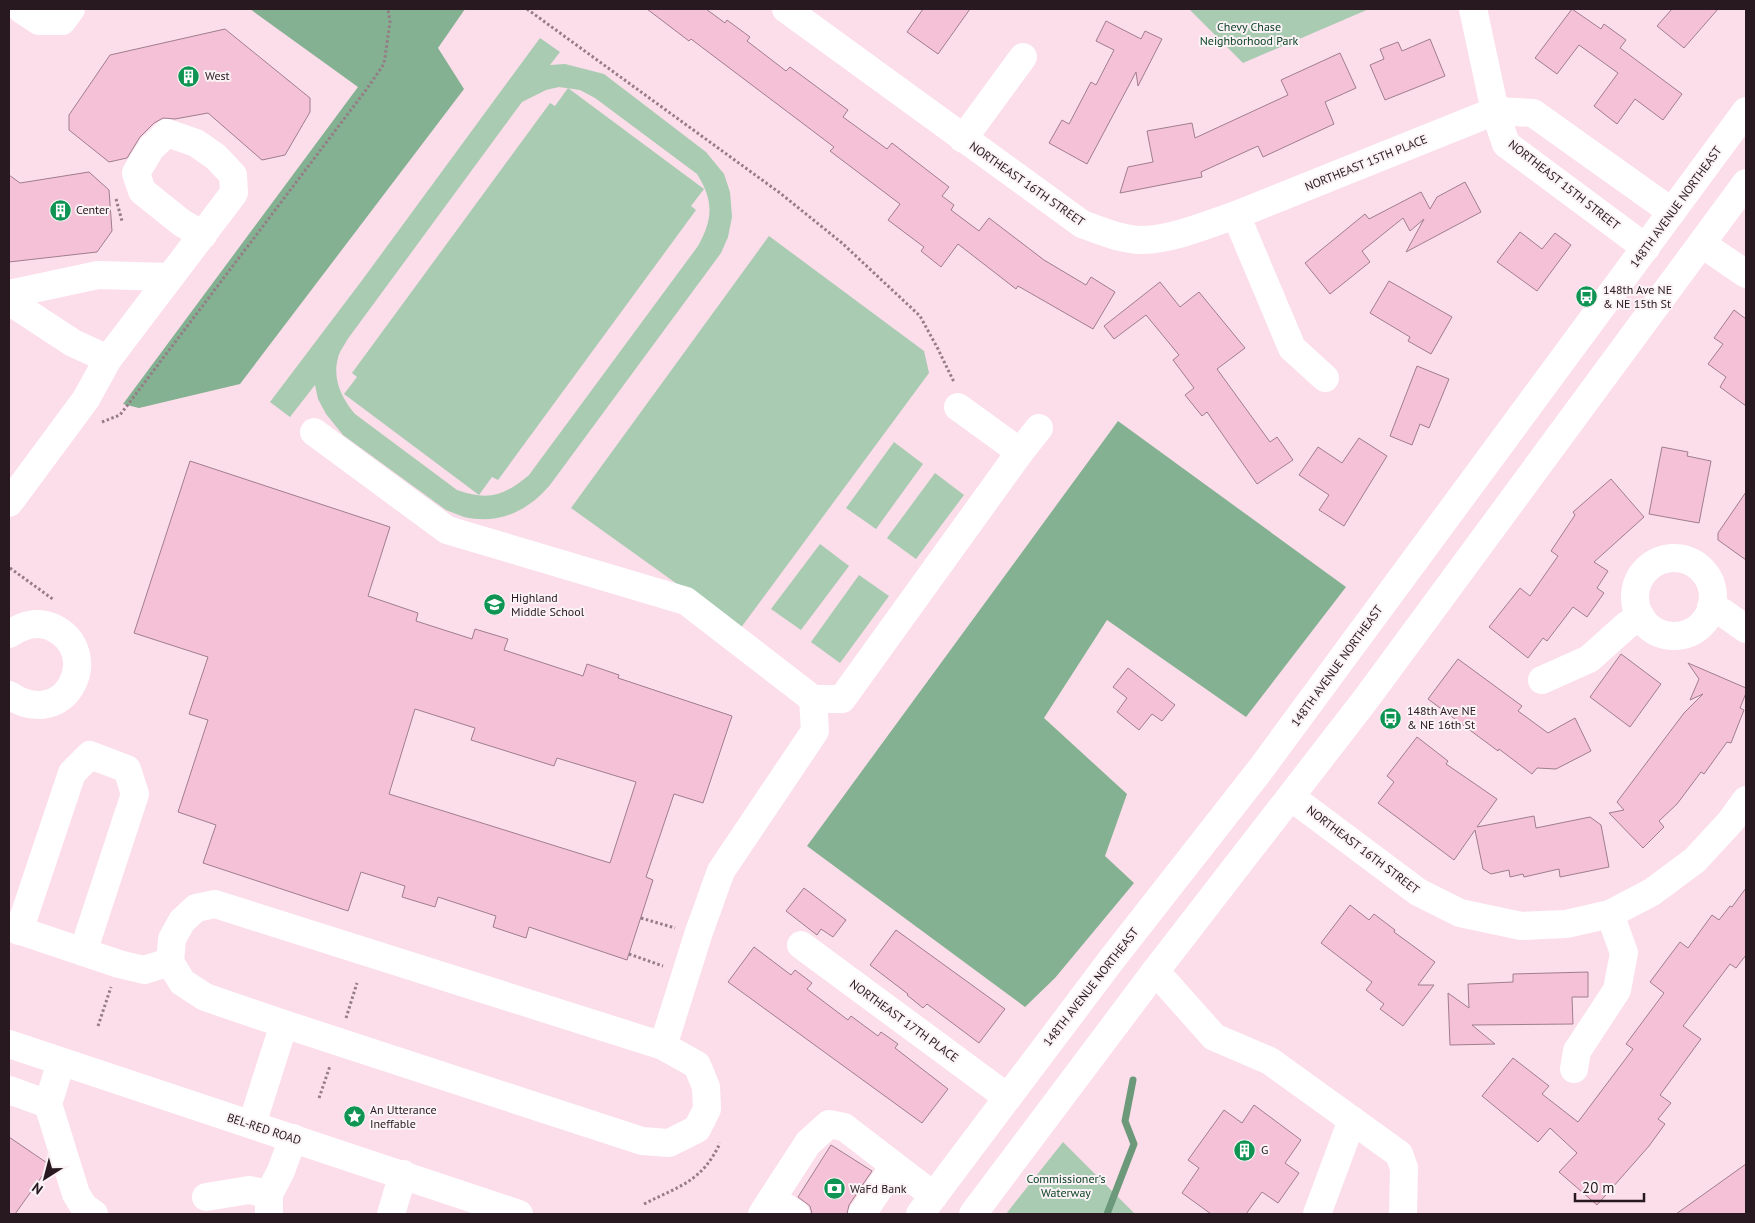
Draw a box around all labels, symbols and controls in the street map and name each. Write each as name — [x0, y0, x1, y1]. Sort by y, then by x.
park label: Chevy Chase Neighborhood Park — [1200, 19, 1299, 48]
building icon: West — [177, 64, 201, 88]
place label: West — [205, 68, 230, 83]
street label: NORTHEAST 15TH PLACE — [1302, 131, 1429, 194]
street label: NORTHEAST 15TH STREET — [1506, 136, 1623, 233]
street label: NORTHEAST 16TH STREET — [967, 138, 1088, 229]
street label: 148TH AVENUE NORTHEAST — [1627, 143, 1725, 270]
building icon: Center — [48, 198, 72, 222]
place label: Center — [76, 202, 109, 217]
place label: 148th Ave NE & NE 15th St — [1603, 282, 1672, 311]
bus stop icon: 148th Ave NE & NE 15th St — [1575, 285, 1599, 309]
place label: Highland Middle School — [511, 590, 585, 619]
school or university icon: Highland Middle School — [483, 593, 507, 617]
street label: 148TH AVENUE NORTHEAST — [1288, 602, 1386, 729]
place label: 148th Ave NE & NE 16th St — [1407, 703, 1476, 732]
bus stop icon: 148th Ave NE & NE 16th St — [1379, 706, 1403, 730]
street label: NORTHEAST 16TH STREET — [1304, 802, 1423, 897]
street label: 148TH AVENUE NORTHEAST — [1040, 924, 1142, 1049]
street label: NORTHEAST 17TH PLACE — [847, 976, 962, 1065]
place label: An Utterance Ineffable — [370, 1102, 437, 1131]
place icon: An Utterance Ineffable — [342, 1105, 366, 1129]
street label: BEL-RED ROAD — [225, 1109, 303, 1148]
building icon: G — [1233, 1138, 1257, 1162]
place label: G — [1261, 1142, 1268, 1157]
north arrow — [20, 1153, 70, 1203]
scale bar — [1575, 1170, 1644, 1202]
park label: Commissioner's Waterway — [1027, 1171, 1106, 1200]
bank icon: WaFd Bank — [822, 1177, 846, 1201]
text: 20 m — [1582, 1178, 1615, 1197]
text: N — [28, 1179, 46, 1199]
place label: WaFd Bank — [850, 1181, 907, 1196]

